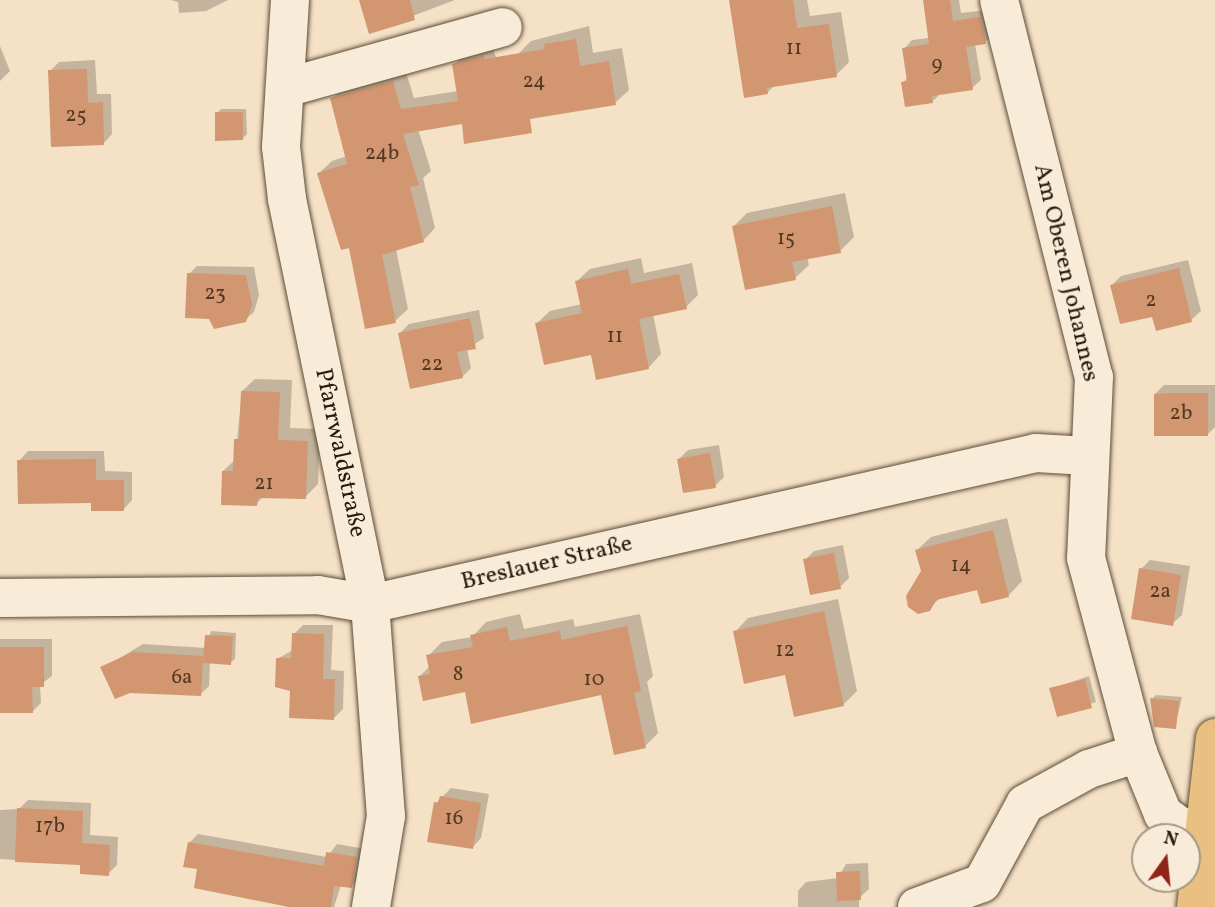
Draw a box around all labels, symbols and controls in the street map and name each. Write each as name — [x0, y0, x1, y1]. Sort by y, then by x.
house number: 11 — [786, 36, 802, 62]
house number: 9 — [932, 52, 942, 78]
house number: 24 — [522, 69, 546, 95]
house number: 25 — [65, 103, 87, 129]
house number: 24b — [365, 141, 399, 167]
street label: Am Oberen Johannes — [1026, 161, 1104, 385]
house number: 15 — [777, 226, 795, 252]
house number: 23 — [204, 281, 226, 307]
house number: 2 — [1145, 288, 1157, 314]
house number: 11 — [607, 324, 623, 350]
house number: 22 — [421, 352, 443, 378]
street label: Pfarrwaldstraße — [307, 366, 371, 540]
house number: 2b — [1170, 401, 1192, 427]
house number: 21 — [254, 471, 274, 497]
street label: Breslauer Straße — [459, 530, 635, 598]
house number: 14 — [951, 553, 971, 579]
house number: 2a — [1149, 579, 1171, 605]
house number: 12 — [775, 638, 795, 664]
house number: 8 — [453, 662, 463, 688]
house number: 6a — [171, 665, 193, 691]
house number: 10 — [584, 667, 604, 693]
house number: 16 — [445, 806, 463, 832]
house number: 17b — [35, 814, 65, 840]
north arrow — [1131, 823, 1201, 893]
text: N — [1161, 825, 1181, 854]

